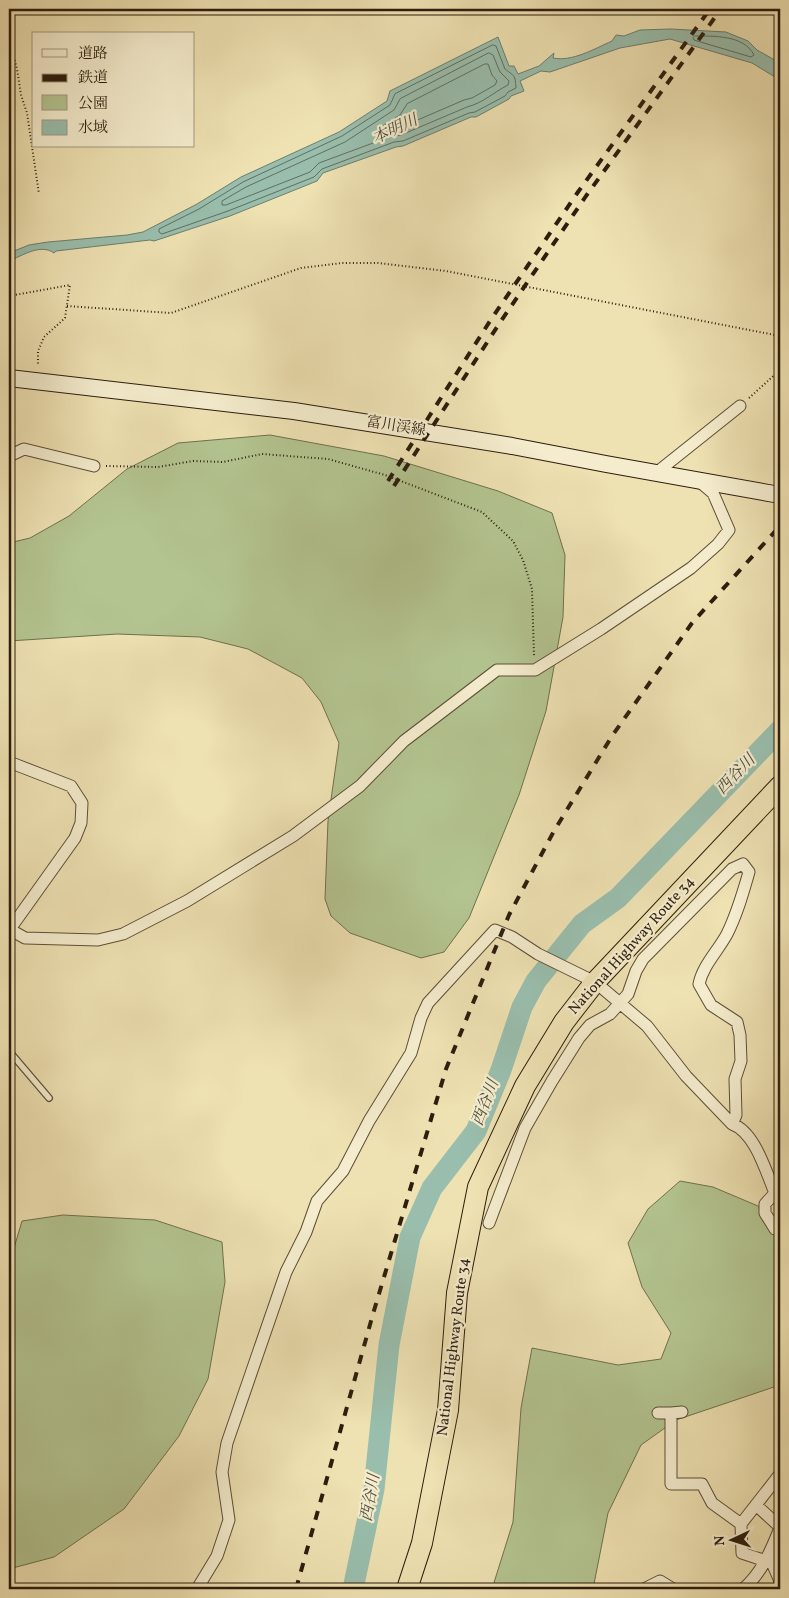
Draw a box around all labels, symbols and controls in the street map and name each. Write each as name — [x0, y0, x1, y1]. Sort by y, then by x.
legend — [32, 32, 195, 148]
text: 道路 — [78, 44, 108, 65]
text: 鉄道 — [78, 68, 108, 89]
text: 公園 — [78, 94, 108, 115]
water label: 本明川 — [369, 109, 423, 150]
text: 水域 — [78, 118, 108, 139]
street label: 富川渓線 — [365, 412, 427, 442]
water label: 西谷川 — [711, 749, 762, 800]
street label: National Highway Route 34 — [564, 872, 700, 1020]
water label: 西谷川 — [467, 1075, 506, 1129]
street label: National Highway Route 34 — [433, 1257, 475, 1437]
water label: 西谷川 — [356, 1470, 386, 1524]
north arrow — [706, 1516, 756, 1566]
text: N — [711, 1535, 730, 1547]

